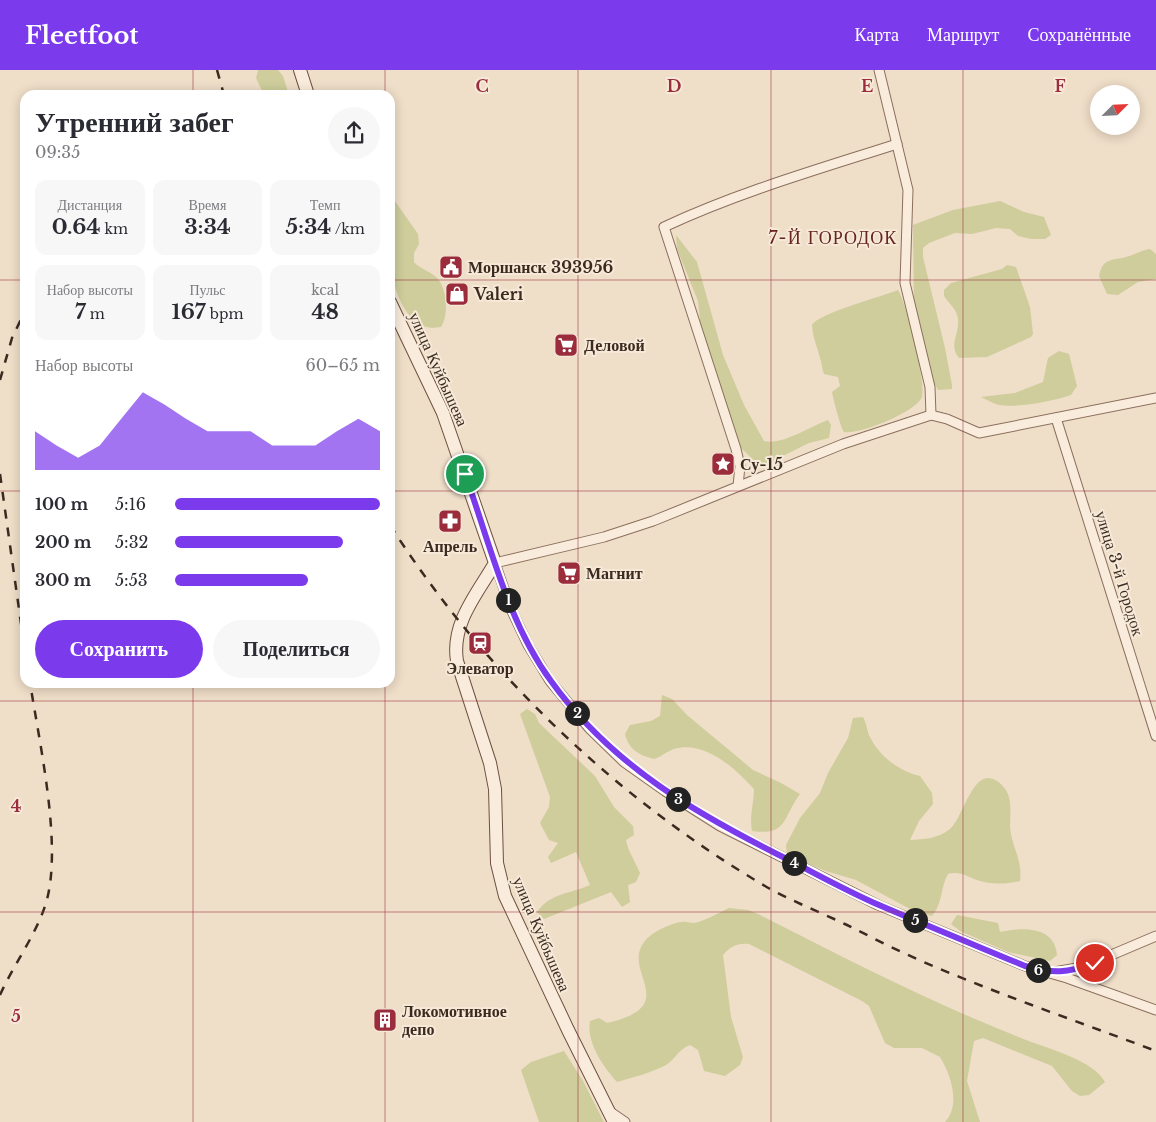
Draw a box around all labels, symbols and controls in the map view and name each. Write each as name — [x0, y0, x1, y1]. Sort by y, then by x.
text: Fleetfoot — [25, 21, 138, 50]
text: Карта — [854, 24, 899, 46]
text: Маршрут — [927, 24, 999, 46]
text: Сохранённые — [1027, 24, 1131, 46]
text: C — [475, 76, 489, 96]
text: D — [667, 76, 681, 96]
text: E — [861, 76, 873, 96]
text: F — [1054, 76, 1066, 96]
north arrow — [1090, 85, 1140, 135]
map controls — [1090, 85, 1140, 135]
text: Утренний забег — [35, 105, 234, 140]
button: share — [328, 107, 380, 159]
text: 09:35 — [35, 142, 80, 162]
text: Дистанция — [57, 196, 122, 214]
text: Время — [189, 196, 226, 214]
text: Темп — [310, 196, 340, 214]
text: 0.64 — [52, 214, 100, 240]
text: 3:34 — [184, 214, 231, 240]
text: 5:34 — [285, 214, 331, 240]
text: km — [100, 220, 128, 238]
text: /km — [331, 220, 365, 238]
district label: 7-Й ГОРОДОК — [769, 227, 897, 249]
public building icon: Моршанск 393956 — [438, 254, 464, 280]
place label: Моршанск 393956 — [468, 257, 614, 277]
text: Набор высоты — [47, 281, 133, 299]
text: Пульс — [189, 281, 226, 299]
text: kcal — [311, 281, 339, 299]
shop icon: Valeri — [444, 281, 470, 307]
place label: Valeri — [473, 284, 524, 304]
text: 7 — [75, 299, 86, 325]
text: 167 — [172, 299, 206, 325]
text: 48 — [312, 299, 339, 325]
text: m — [86, 305, 105, 323]
text: bpm — [206, 305, 243, 323]
street label: улица Куйбышева — [405, 309, 473, 429]
supermarket icon: Деловой — [553, 332, 579, 358]
place label: Деловой — [584, 335, 645, 355]
text: Набор высоты — [35, 355, 133, 375]
text: 60–65 m — [306, 355, 380, 375]
place icon: Су-15 — [710, 451, 736, 477]
pin — [444, 453, 486, 495]
place label: Су-15 — [740, 454, 783, 474]
icon: arrive — [451, 460, 479, 488]
text: 100 m — [35, 494, 88, 514]
text: 5:16 — [115, 494, 146, 514]
pharmacy icon: Апрель — [437, 508, 463, 534]
street label: улица 3-й Городок — [1091, 508, 1149, 638]
text: 200 m — [35, 532, 92, 552]
text: 5:32 — [115, 532, 148, 552]
place label: Апрель — [423, 536, 478, 556]
supermarket icon: Магнит — [556, 560, 582, 586]
place label: Магнит — [586, 563, 643, 583]
text: 300 m — [35, 570, 91, 590]
text: 5:53 — [115, 570, 148, 590]
pin: 1 — [496, 588, 520, 612]
text: 1 — [505, 591, 512, 609]
button: Сохранить — [35, 620, 203, 678]
button: Поделиться — [213, 620, 380, 678]
station icon: Элеватор — [467, 630, 493, 656]
place label: Элеватор — [446, 658, 514, 678]
pin: 2 — [564, 700, 590, 726]
text: 2 — [573, 704, 582, 722]
pin: 3 — [666, 786, 690, 812]
text: 3 — [674, 790, 683, 808]
text: 4 — [11, 796, 21, 816]
pin: 4 — [782, 850, 806, 876]
text: 4 — [790, 854, 799, 872]
street label: улица Куйбышева — [509, 874, 575, 994]
pin: 5 — [902, 908, 928, 932]
text: 5 — [911, 911, 920, 929]
pin — [1074, 942, 1116, 984]
icon: check — [1081, 949, 1109, 977]
pin: 6 — [1026, 958, 1050, 982]
text: 6 — [1034, 961, 1043, 979]
place label: Локомотивное депо — [402, 1001, 507, 1039]
text: 5 — [11, 1006, 21, 1026]
building icon: Локомотивное депо — [372, 1007, 398, 1033]

